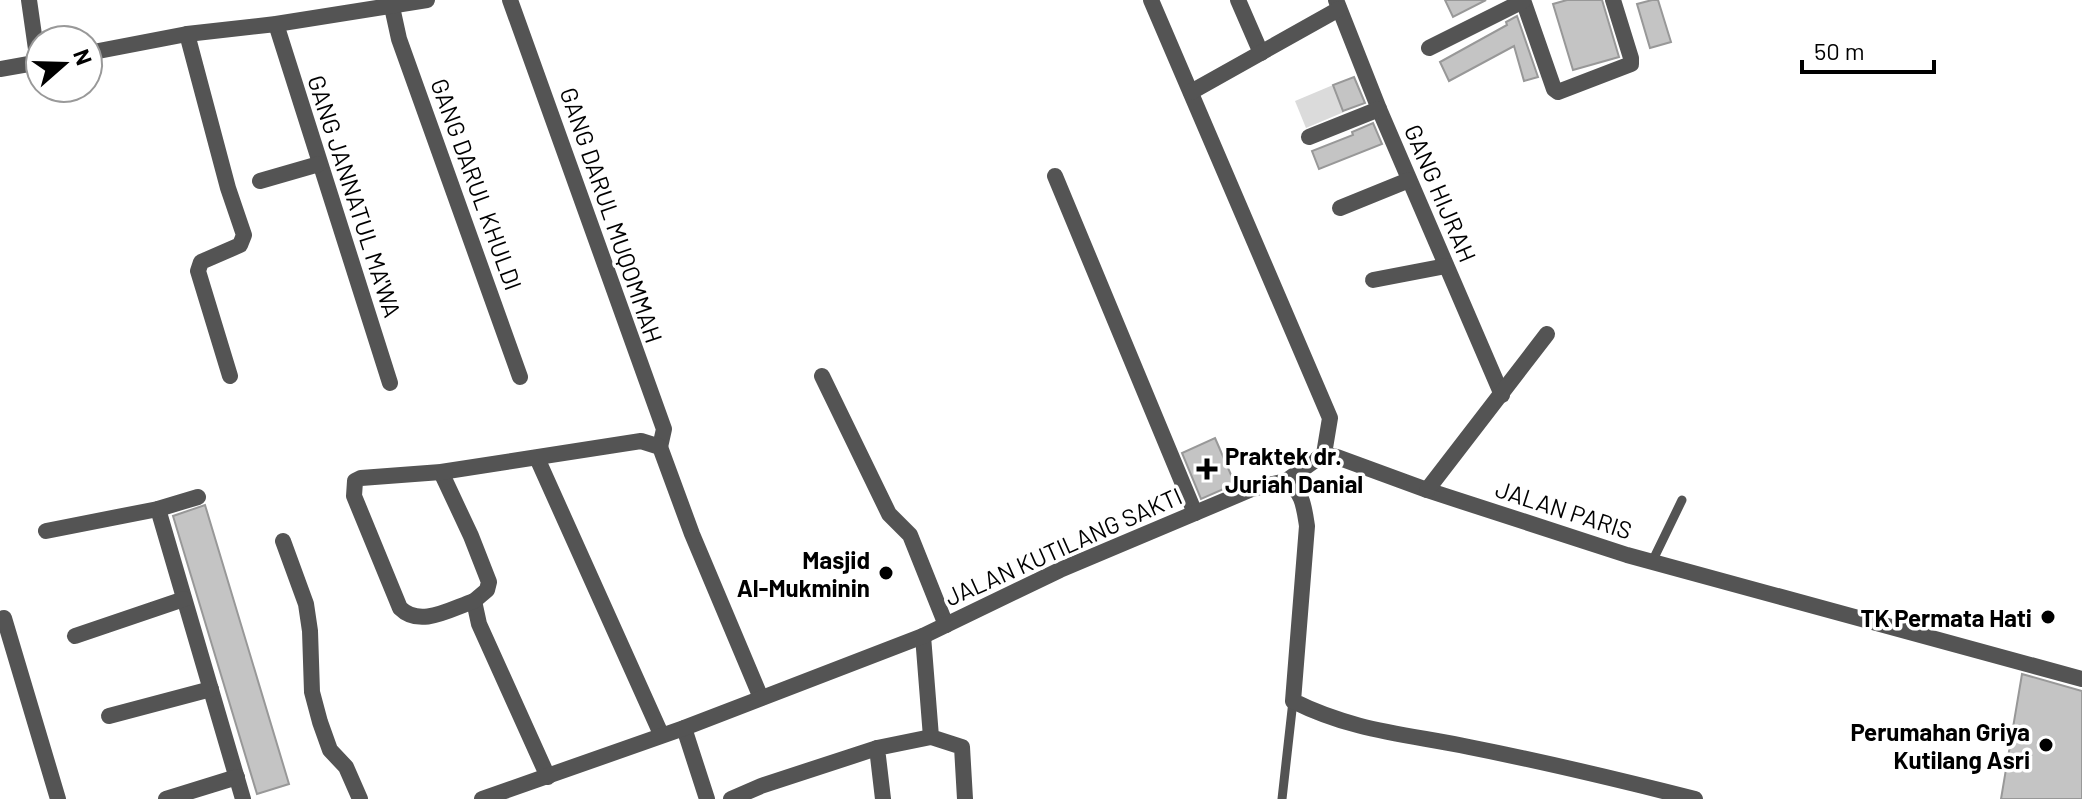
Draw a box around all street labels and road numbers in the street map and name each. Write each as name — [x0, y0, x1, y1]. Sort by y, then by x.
street label: GANG JANNATUL MA'WA — [302, 71, 408, 321]
street label: GANG DARUL KHULDI — [425, 74, 529, 294]
street label: GANG DARUL MUQOMMAH — [555, 83, 669, 347]
street label: GANG HIJRAH — [1399, 120, 1483, 266]
street label: JALAN PARIS — [1492, 473, 1636, 545]
street label: JALAN KUTILANG SAKTI — [940, 481, 1186, 611]

